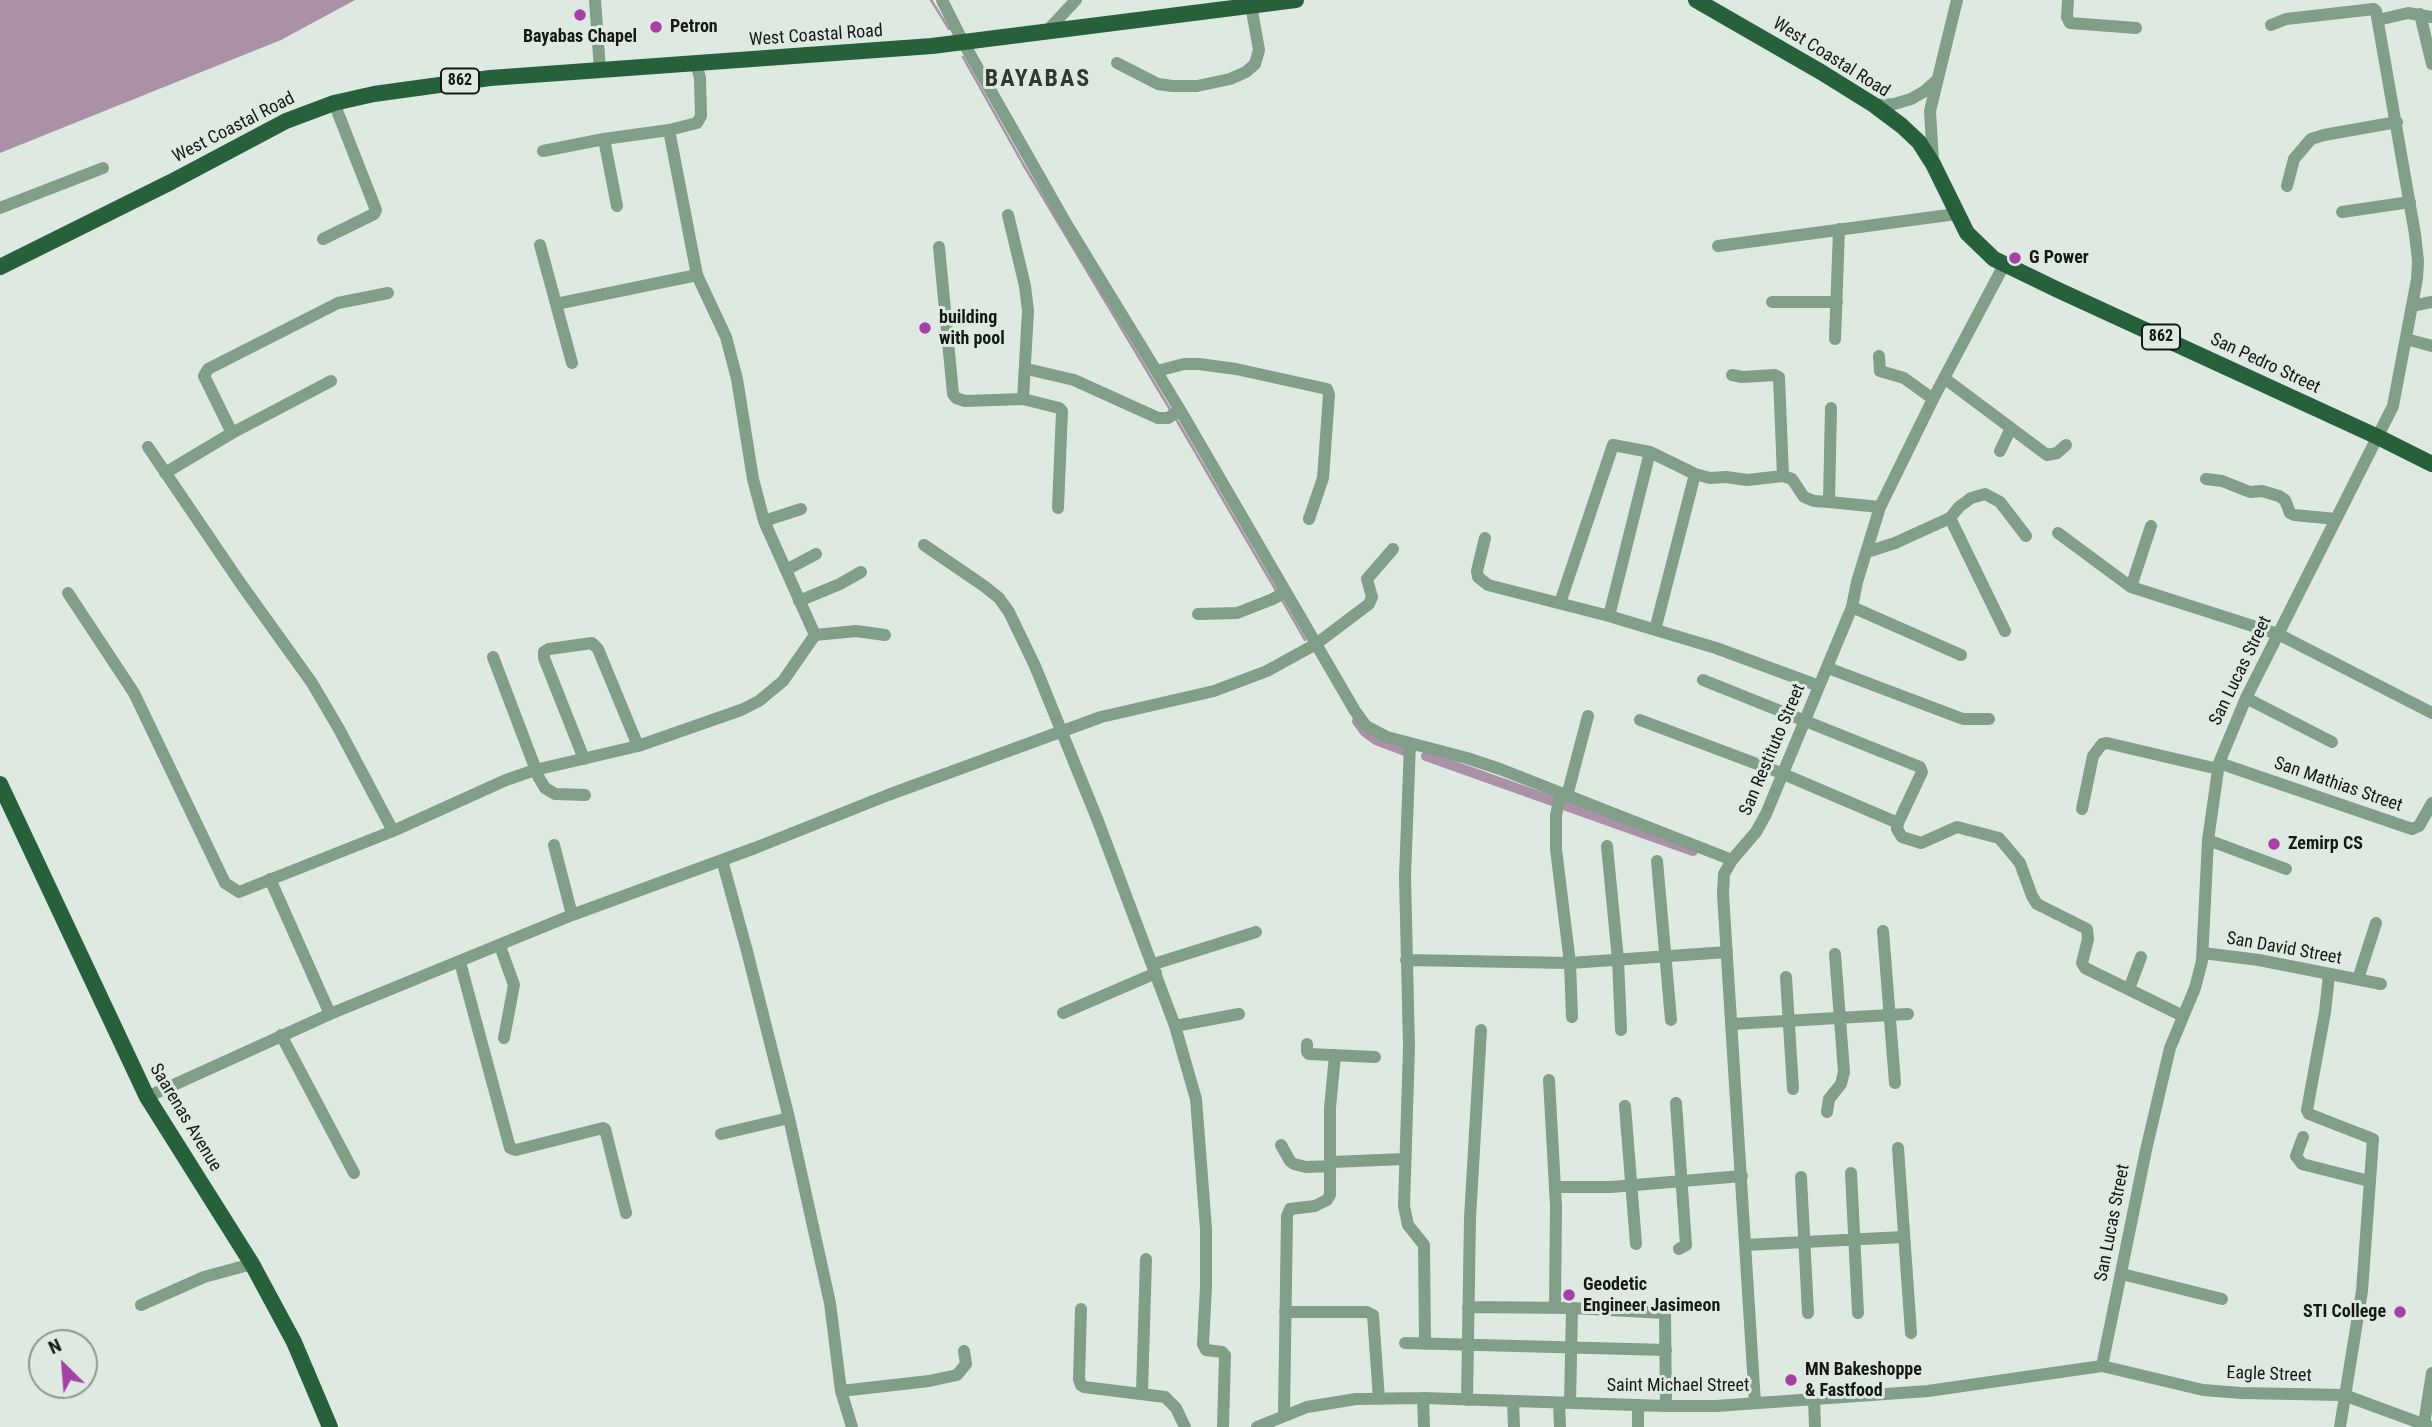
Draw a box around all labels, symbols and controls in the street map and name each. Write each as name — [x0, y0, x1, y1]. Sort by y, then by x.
marker: Bayabas Chapel — [572, 7, 588, 23]
street label: West Coastal Road — [1768, 13, 1894, 103]
place label: Petron — [670, 16, 718, 38]
marker: Petron — [648, 19, 664, 35]
street label: West Coastal Road — [748, 21, 884, 51]
place label: Bayabas Chapel — [523, 26, 637, 48]
district label: BAYABAS — [986, 66, 1090, 94]
road number: 862 — [441, 68, 479, 94]
street label: West Coastal Road — [169, 88, 299, 168]
place label: G Power — [2029, 247, 2089, 269]
marker: G Power — [2007, 250, 2023, 266]
place label: building with pool — [939, 307, 1005, 350]
marker: building with pool — [917, 320, 933, 336]
road number: 862 — [2142, 324, 2180, 350]
street label: San Pedro Street — [2207, 329, 2323, 399]
street label: San Lucas Street — [2205, 613, 2277, 729]
street label: San Restituto Street — [1736, 681, 1810, 819]
street label: San Mathias Street — [2271, 753, 2405, 817]
place label: Zemirp CS — [2288, 833, 2363, 855]
marker: Zemirp CS — [2266, 836, 2282, 852]
street label: San David Street — [2225, 928, 2343, 970]
street label: Saarenas Avenue — [144, 1060, 226, 1176]
street label: San Lucas Street — [2091, 1162, 2135, 1284]
place label: Geodetic Engineer Jasimeon — [1583, 1274, 1720, 1316]
marker: Geodetic Engineer Jasimeon — [1561, 1287, 1577, 1303]
place label: STI College — [2303, 1301, 2386, 1323]
marker: STI College — [2392, 1304, 2408, 1320]
north arrow — [28, 1329, 98, 1399]
text: N — [45, 1333, 65, 1359]
place label: MN Bakeshoppe & Fastfood — [1805, 1359, 1922, 1402]
street label: Eagle Street — [2226, 1363, 2312, 1387]
marker: MN Bakeshoppe & Fastfood — [1783, 1372, 1799, 1388]
street label: Saint Michael Street — [1607, 1375, 1749, 1397]

